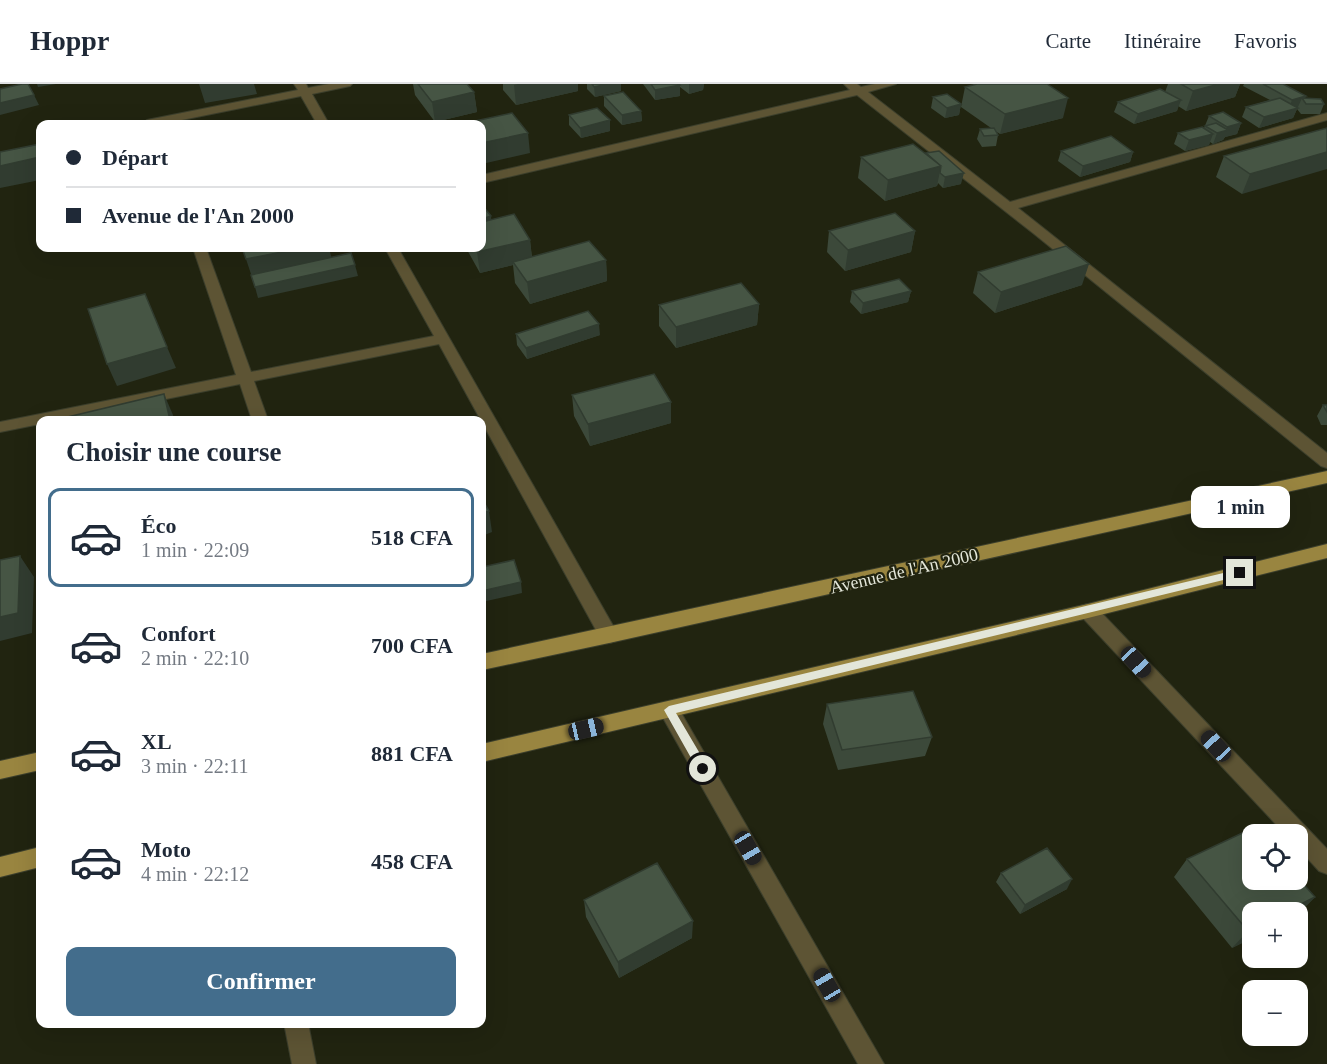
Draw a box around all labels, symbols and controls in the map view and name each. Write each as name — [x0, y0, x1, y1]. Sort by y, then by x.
text: Hoppr — [30, 25, 109, 56]
text: Carte — [1046, 29, 1091, 53]
text: Itinéraire — [1124, 29, 1201, 53]
text: Favoris — [1234, 29, 1297, 53]
text: Départ — [102, 145, 168, 170]
text: Avenue de l'An 2000 — [102, 203, 294, 228]
text: Choisir une course — [66, 437, 282, 467]
callout: 1 min — [1190, 486, 1290, 528]
text: 1 min — [1216, 496, 1265, 518]
icon: car — [69, 511, 123, 565]
text: Éco — [141, 513, 176, 538]
text: 518 CFA — [371, 525, 453, 550]
text: 1 min · 22:09 — [141, 539, 249, 561]
street label: Avenue de l'An 2000 — [828, 544, 980, 598]
route end — [1226, 559, 1253, 586]
icon: car — [69, 619, 123, 673]
text: Confort — [141, 621, 216, 646]
text: 700 CFA — [371, 633, 453, 658]
car — [1117, 643, 1155, 681]
text: 2 min · 22:10 — [141, 647, 249, 669]
car — [566, 716, 606, 742]
icon: car — [69, 727, 123, 781]
car — [1197, 727, 1235, 765]
text: XL — [141, 729, 172, 754]
text: 881 CFA — [371, 741, 453, 766]
text: 3 min · 22:11 — [141, 755, 249, 777]
route start — [689, 755, 716, 782]
map controls — [1242, 824, 1308, 1046]
button: locate — [1242, 824, 1308, 890]
car — [731, 828, 765, 868]
icon: car — [69, 835, 123, 889]
text: Moto — [141, 837, 191, 862]
text: 458 CFA — [371, 849, 453, 874]
text: 4 min · 22:12 — [141, 863, 249, 885]
button: + — [1242, 902, 1308, 968]
button: Confirmer — [66, 947, 456, 1016]
car — [810, 965, 844, 1005]
button: − — [1242, 980, 1308, 1046]

